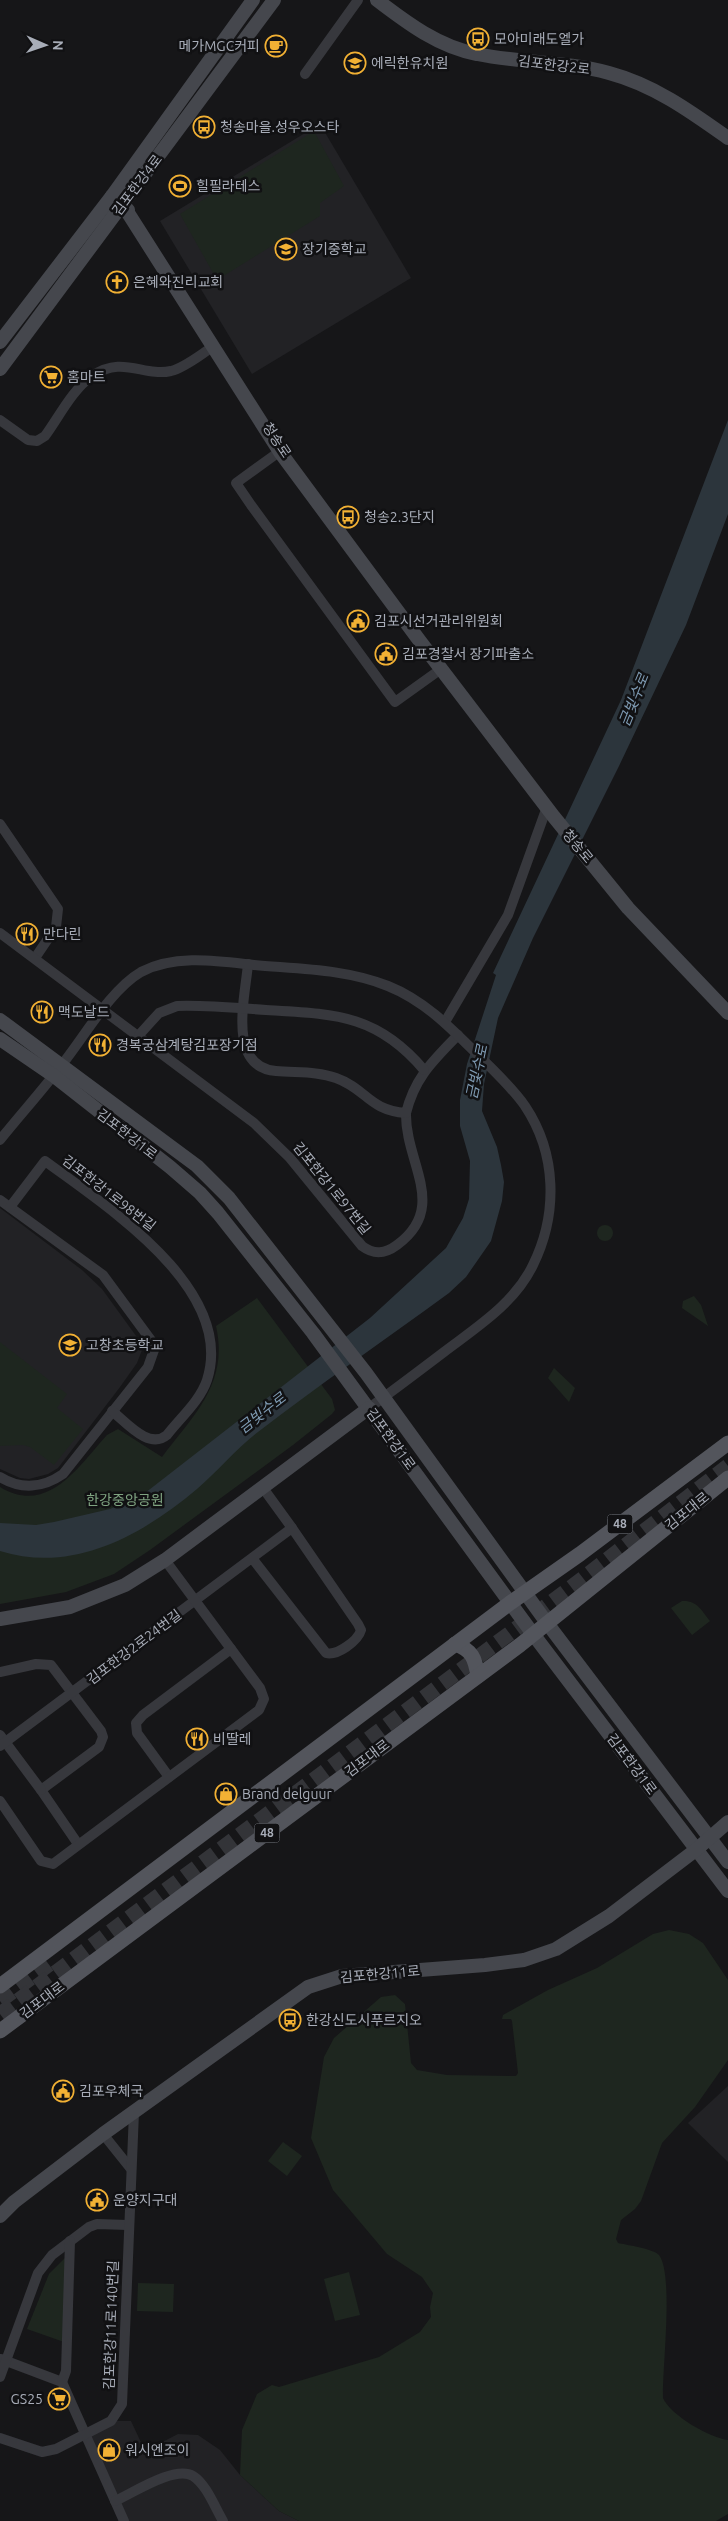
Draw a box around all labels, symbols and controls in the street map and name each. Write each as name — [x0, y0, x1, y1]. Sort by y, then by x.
north arrow — [20, 20, 70, 70]
bus stop icon: 모아미래도엘가 — [466, 27, 490, 51]
place label: 모아미래도엘가 — [494, 31, 584, 47]
cafe icon: 메가MGC커피 — [264, 34, 288, 58]
place label: 메가MGC커피 — [178, 38, 260, 54]
text: N — [50, 40, 66, 51]
school or university icon: 에릭한유치원 — [343, 51, 367, 75]
street label: 김포한강2로 — [517, 53, 591, 77]
place label: 에릭한유치원 — [371, 55, 448, 71]
bus stop icon: 청송마을.성우오스타 — [192, 115, 216, 139]
place label: 청송마을.성우오스타 — [220, 119, 339, 135]
street label: 김포한강4로 — [109, 151, 165, 219]
sports icon: 힐필라테스 — [168, 174, 192, 198]
place label: 힐필라테스 — [196, 178, 261, 194]
school or university icon: 장기중학교 — [274, 237, 298, 261]
place label: 장기중학교 — [302, 241, 367, 257]
church icon: 은혜와진리교회 — [105, 270, 129, 294]
place label: 은혜와진리교회 — [133, 274, 223, 290]
supermarket icon: 홈마트 — [39, 365, 63, 389]
place label: 홈마트 — [67, 369, 106, 385]
street label: 청송로 — [260, 420, 295, 461]
bus stop icon: 청송2.3단지 — [336, 505, 360, 529]
place label: 청송2.3단지 — [364, 509, 435, 525]
public building icon: 김포시선거관리위원회 — [346, 609, 370, 633]
place label: 김포시선거관리위원회 — [374, 613, 503, 629]
public building icon: 김포경찰서 장기파출소 — [374, 642, 398, 666]
place label: 김포경찰서 장기파출소 — [402, 646, 534, 662]
water label: 금빛수로 — [615, 670, 652, 729]
street label: 청송로 — [559, 826, 597, 866]
restaurant icon: 만다린 — [15, 922, 39, 946]
place label: 만다린 — [43, 926, 82, 942]
restaurant icon: 맥도날드 — [30, 1000, 54, 1024]
place label: 맥도날드 — [58, 1004, 110, 1020]
restaurant icon: 경복궁삼계탕김포장기점 — [88, 1033, 112, 1057]
place label: 경복궁삼계탕김포장기점 — [116, 1037, 258, 1053]
water label: 금빛수로 — [462, 1042, 491, 1101]
street label: 김포한강1로 — [94, 1105, 161, 1163]
street label: 김포한강1로97번길 — [290, 1139, 374, 1237]
street label: 김포한강1로98번길 — [59, 1152, 159, 1234]
school or university icon: 고창초등학교 — [58, 1333, 82, 1357]
place label: 고창초등학교 — [86, 1337, 163, 1353]
water label: 금빛수로 — [235, 1388, 290, 1436]
street label: 김포한강1로 — [363, 1405, 419, 1473]
street label: 김포대로 — [662, 1488, 712, 1533]
park label: 한강중앙공원 — [86, 1492, 164, 1508]
road number: 48 — [608, 1515, 632, 1534]
street label: 김포한강2로24번길 — [84, 1606, 184, 1688]
restaurant icon: 비딸레 — [185, 1727, 209, 1751]
street label: 김포한강1로 — [604, 1730, 660, 1798]
place label: 비딸레 — [213, 1731, 252, 1747]
street label: 김포대로 — [342, 1736, 392, 1780]
shop icon: Brand delguur — [214, 1782, 238, 1806]
place label: Brand delguur — [242, 1786, 332, 1802]
road number: 48 — [254, 1824, 280, 1842]
street label: 김포한강11로 — [339, 1963, 421, 1985]
street label: 김포대로 — [17, 1978, 67, 2022]
bus stop icon: 한강신도시푸르지오 — [278, 2008, 302, 2032]
place label: 한강신도시푸르지오 — [306, 2012, 422, 2028]
public building icon: 김포우체국 — [51, 2079, 75, 2103]
place label: 김포우체국 — [79, 2083, 144, 2099]
public building icon: 운양지구대 — [85, 2188, 109, 2212]
place label: 운양지구대 — [113, 2192, 177, 2208]
street label: 김포한강11로140번길 — [101, 2260, 121, 2390]
supermarket icon: GS25 — [47, 2387, 71, 2411]
place label: GS25 — [11, 2391, 43, 2407]
shop icon: 워시엔조이 — [97, 2438, 121, 2462]
place label: 워시엔조이 — [125, 2442, 189, 2458]

